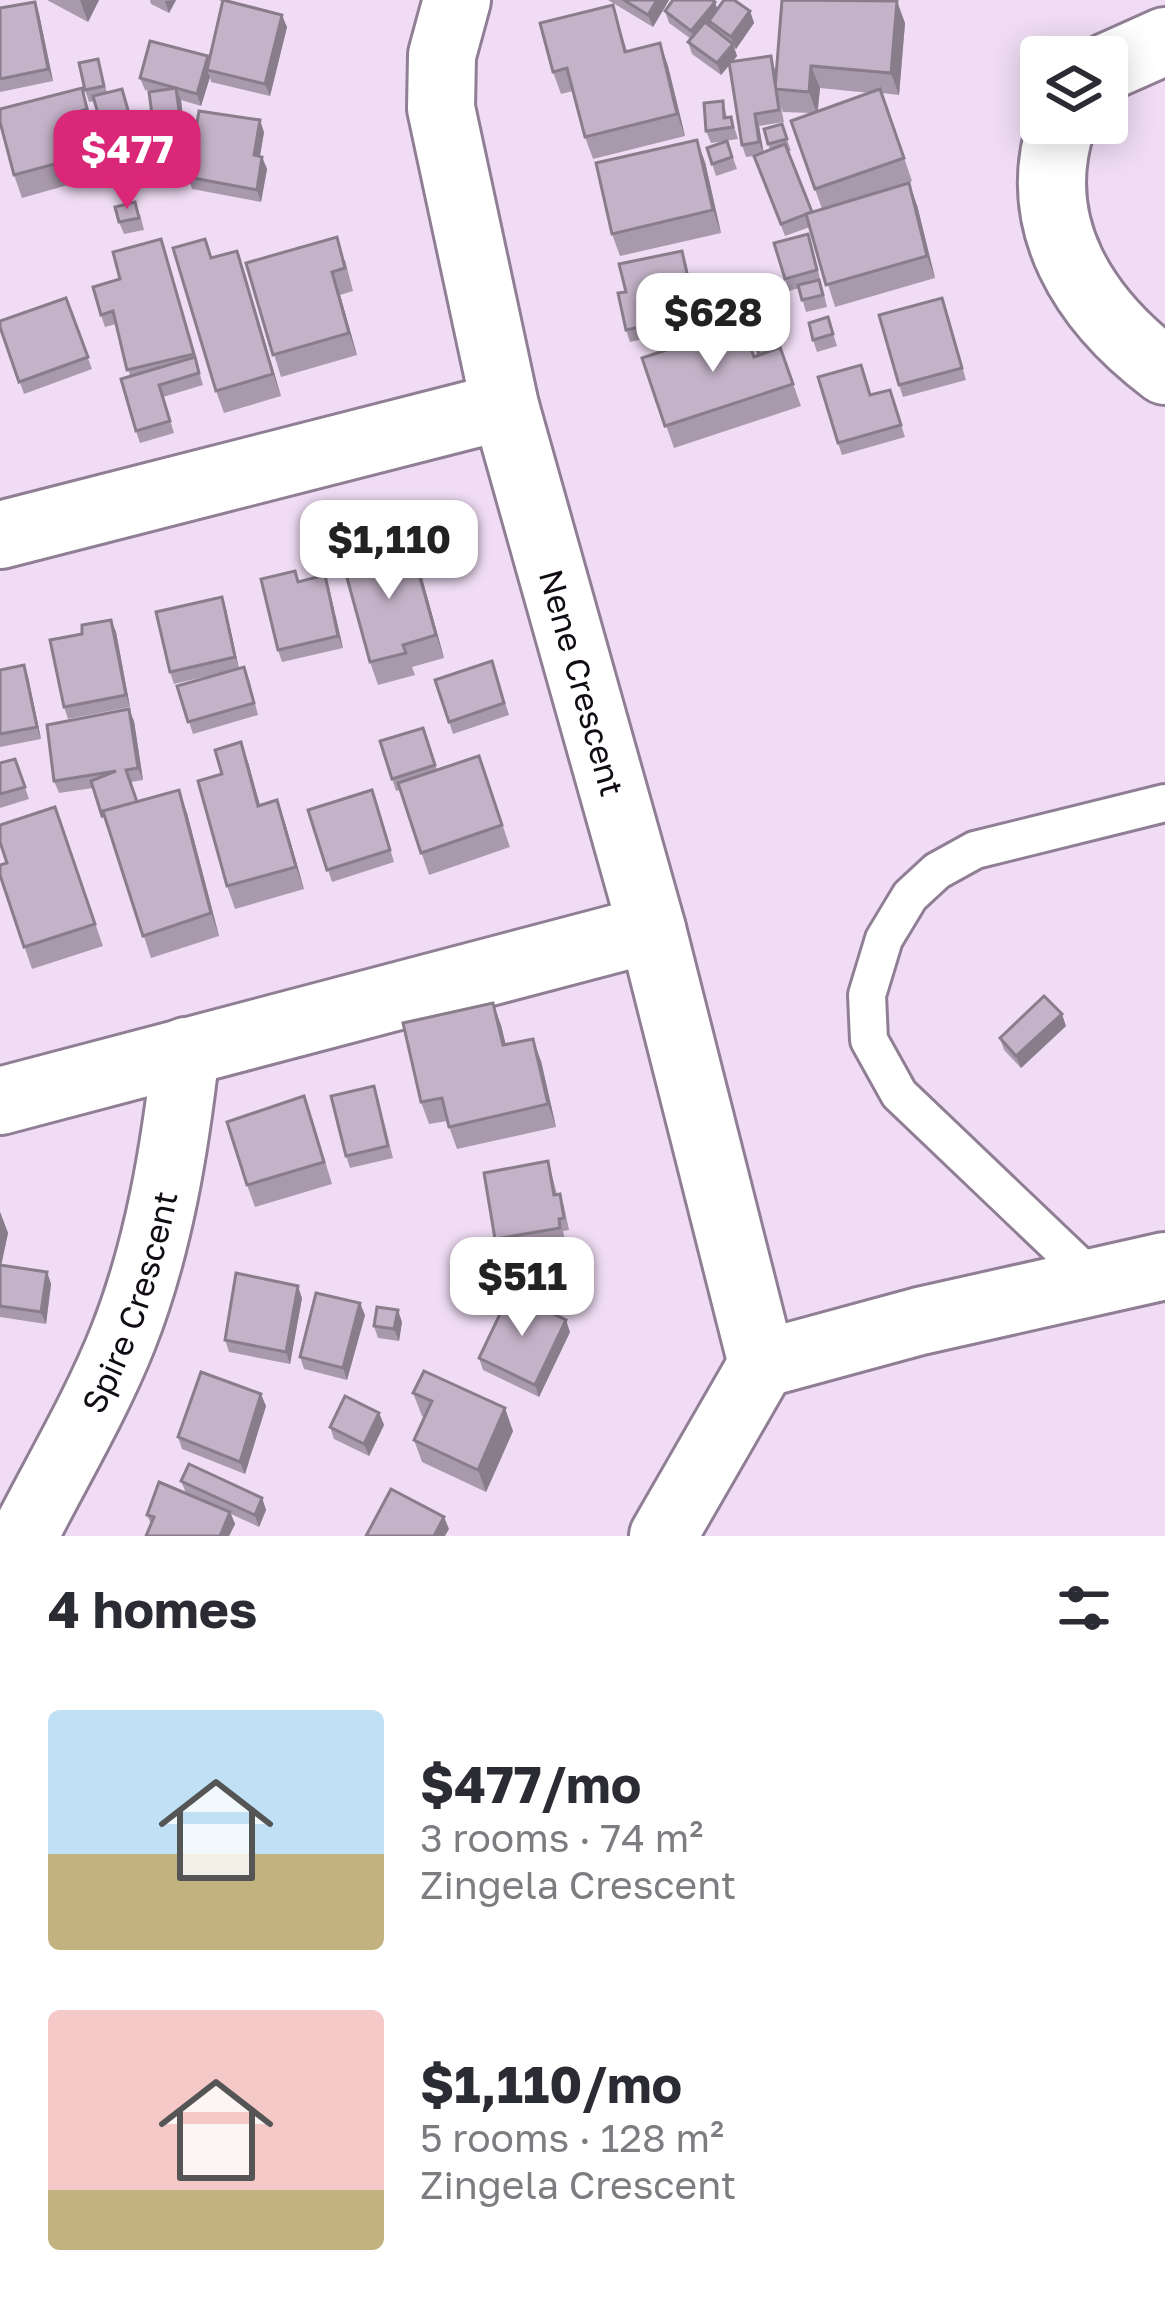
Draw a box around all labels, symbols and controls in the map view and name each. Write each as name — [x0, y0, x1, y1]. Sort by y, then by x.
map controls — [1020, 36, 1128, 144]
button: layers — [1020, 36, 1128, 144]
pin: $477 — [56, 110, 198, 212]
text: $477 — [80, 125, 174, 172]
pin: $628 — [642, 273, 784, 375]
text: $628 — [663, 288, 763, 335]
pin: $1,110 — [291, 500, 487, 602]
text: $1,110 — [327, 515, 451, 562]
street label: Nene Crescent — [532, 565, 633, 800]
street label: Spire Crescent — [73, 1188, 184, 1419]
pin: $511 — [451, 1237, 593, 1339]
text: $511 — [477, 1252, 567, 1299]
icon: filters — [1051, 1575, 1117, 1641]
text: 4 homes — [48, 1578, 257, 1639]
text: $477/mo — [420, 1753, 641, 1814]
icon: home — [144, 1758, 288, 1902]
text: 3 rooms · 74 m² — [420, 1814, 703, 1861]
text: Zingela Crescent — [420, 1861, 736, 1908]
text: $1,110/mo — [420, 2053, 682, 2114]
icon: home — [144, 2058, 288, 2202]
text: 5 rooms · 128 m² — [420, 2114, 724, 2161]
text: Zingela Crescent — [420, 2161, 736, 2208]

